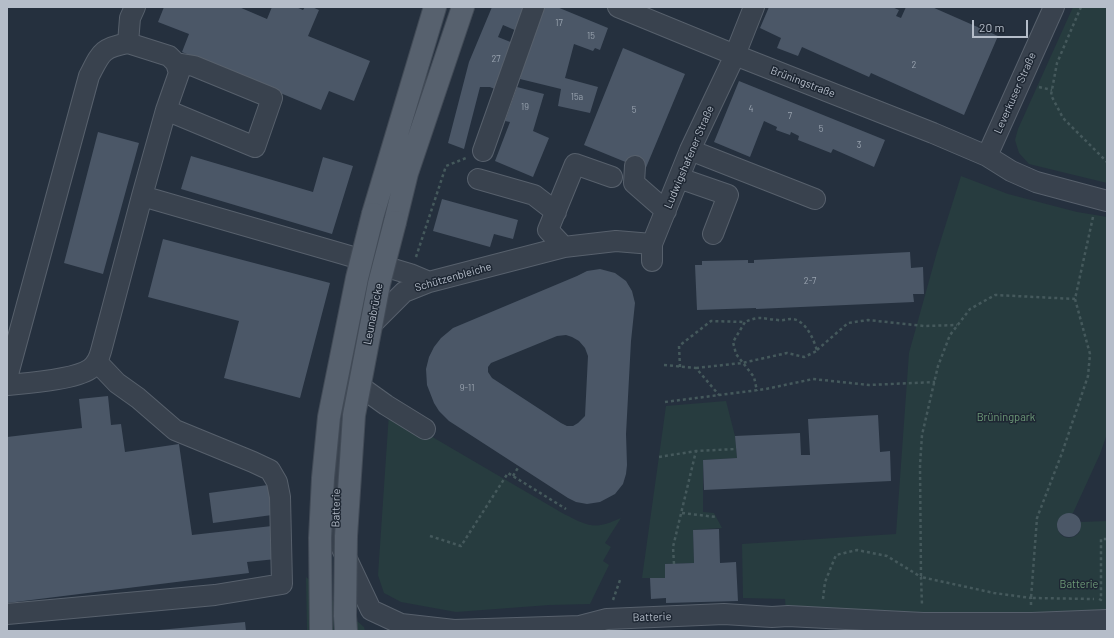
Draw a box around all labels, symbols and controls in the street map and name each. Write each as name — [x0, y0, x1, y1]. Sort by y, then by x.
scale bar — [974, 12, 1030, 38]
house number: 17 — [555, 18, 563, 28]
text: 20 m — [979, 20, 1005, 34]
house number: 15 — [587, 31, 595, 41]
street label: Leverkuser Straße — [991, 50, 1039, 136]
house number: 27 — [491, 54, 501, 64]
house number: 2 — [912, 60, 916, 70]
street label: Brüningstraße — [769, 64, 837, 100]
house number: 15a — [571, 92, 583, 102]
house number: 19 — [521, 102, 529, 112]
street label: Ludwigshafener Straße — [661, 103, 717, 211]
house number: 4 — [749, 104, 753, 114]
house number: 5 — [632, 105, 636, 115]
house number: 7 — [788, 111, 792, 121]
house number: 5 — [819, 124, 823, 134]
house number: 3 — [857, 140, 861, 150]
street label: Schützenbleiche — [413, 260, 493, 294]
house number: 2-7 — [804, 276, 816, 286]
street label: Leunabrücke — [361, 282, 385, 346]
house number: 9-11 — [460, 383, 474, 393]
park label: Brüningpark — [977, 410, 1035, 424]
street label: Batterie — [329, 488, 343, 528]
park label: Batterie — [1060, 577, 1098, 591]
street label: Batterie — [632, 610, 672, 624]

